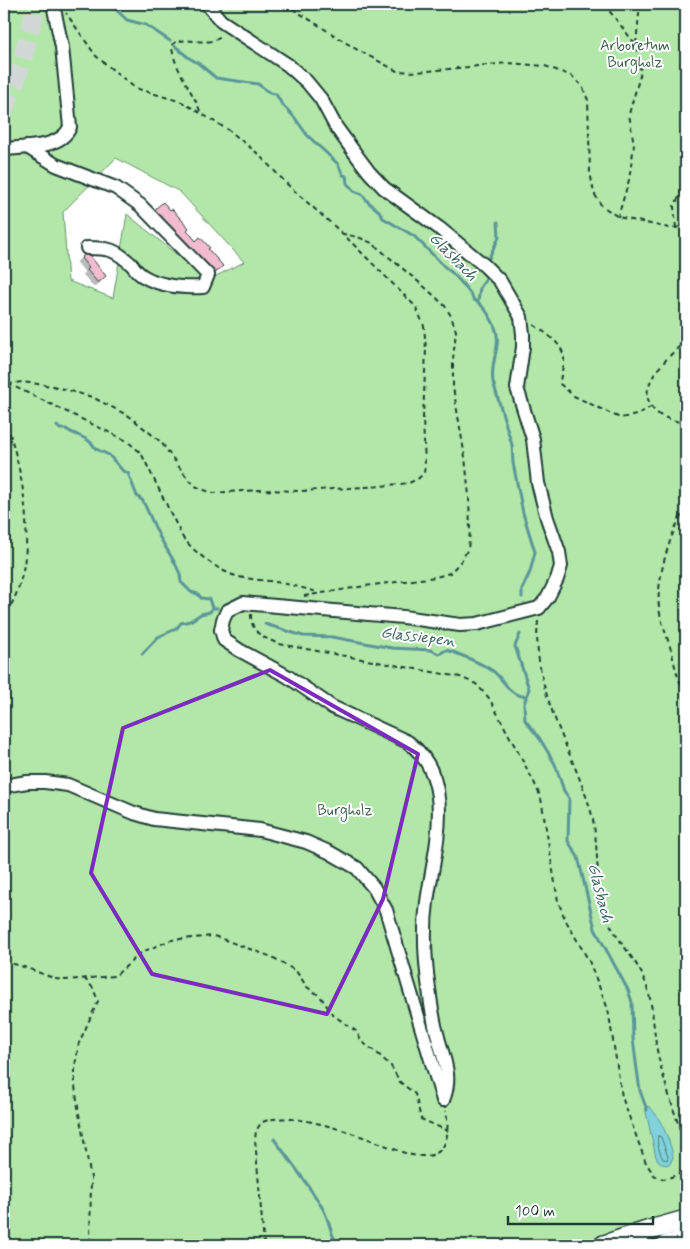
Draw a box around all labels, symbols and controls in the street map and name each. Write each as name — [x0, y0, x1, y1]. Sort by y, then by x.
park label: Arboretum Burgholz — [600, 36, 670, 74]
water label: Glasbach — [424, 228, 482, 286]
water label: Glassiepen — [379, 622, 457, 652]
park label: Burgholz — [317, 801, 373, 822]
water label: Glasbach — [583, 861, 618, 925]
scale bar — [508, 1194, 652, 1226]
text: 100 m — [515, 1202, 555, 1222]

